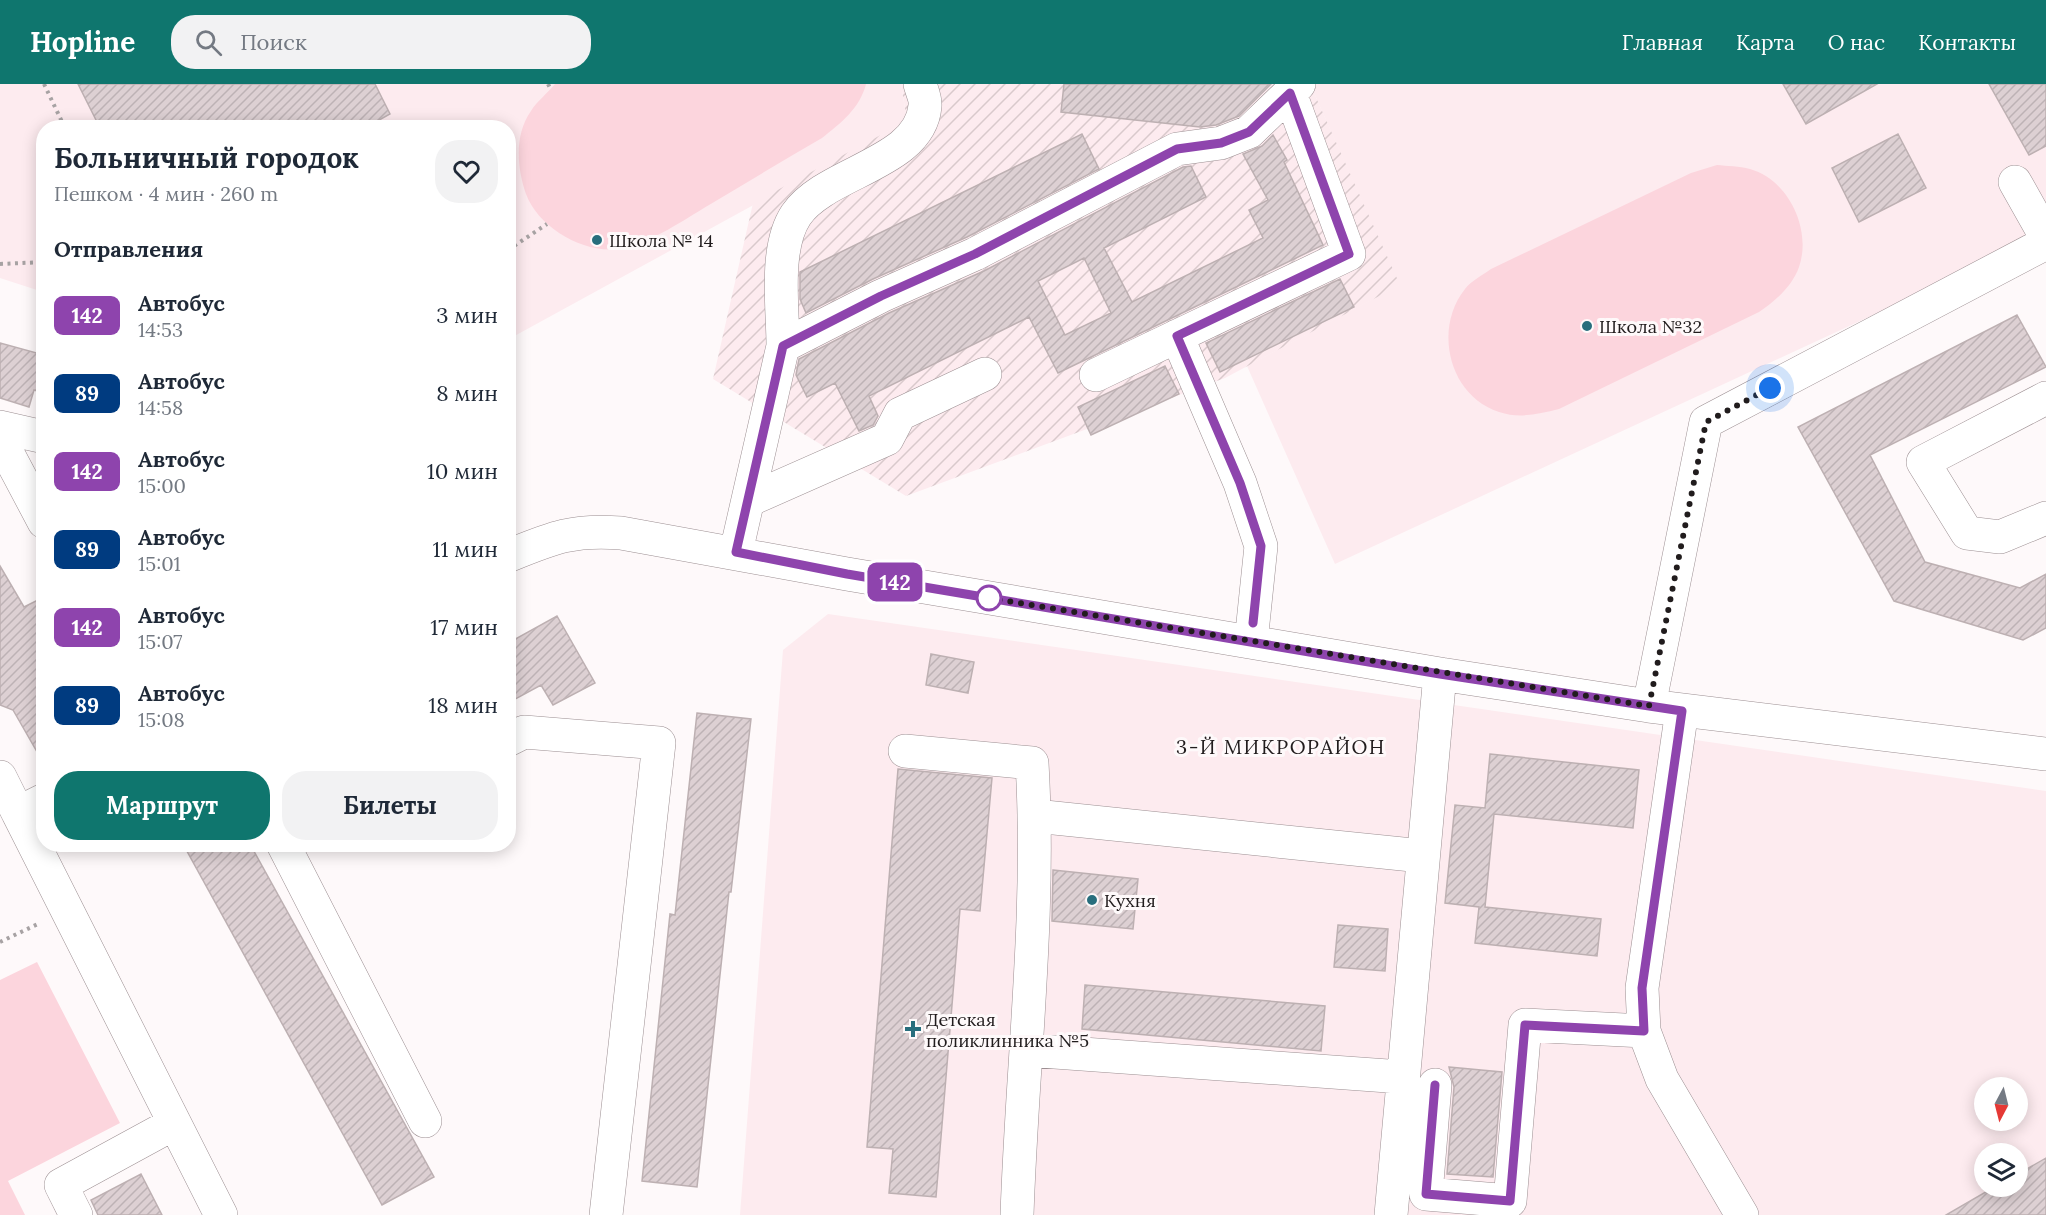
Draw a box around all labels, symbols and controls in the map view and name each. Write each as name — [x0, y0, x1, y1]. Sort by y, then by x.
search box — [171, 15, 591, 69]
text: Hopline — [30, 24, 135, 60]
icon: search — [192, 26, 225, 59]
text: Поиск — [240, 28, 307, 56]
text: Главная — [1622, 29, 1703, 56]
text: Карта — [1736, 29, 1795, 56]
text: О нас — [1828, 29, 1885, 56]
text: Контакты — [1918, 29, 2016, 56]
text: Больничный городок — [54, 140, 359, 176]
button: heart — [435, 140, 498, 203]
text: Пешком · 4 мин · 260 m — [54, 181, 278, 206]
place label: Школа № 14 — [609, 229, 714, 252]
marker: Школа № 14 — [590, 233, 604, 247]
text: Отправления — [54, 235, 203, 263]
text: Автобус — [138, 289, 225, 317]
text: 3 мин — [436, 301, 498, 329]
text: 142 — [71, 302, 103, 329]
place label: Школа №32 — [1599, 315, 1702, 338]
text: 14:53 — [138, 317, 183, 342]
marker: Школа №32 — [1580, 319, 1594, 333]
text: Автобус — [138, 367, 225, 395]
your location — [1755, 373, 1785, 403]
text: 8 мин — [436, 379, 498, 407]
text: 89 — [75, 380, 99, 407]
text: 14:58 — [138, 395, 183, 420]
text: Автобус — [138, 445, 225, 473]
text: 10 мин — [427, 457, 498, 485]
text: 142 — [71, 458, 103, 485]
text: 15:00 — [138, 473, 186, 498]
text: Автобус — [138, 523, 225, 551]
text: 11 мин — [432, 535, 498, 563]
text: 89 — [75, 536, 99, 563]
text: 15:01 — [138, 551, 181, 576]
line badge: 142 — [860, 562, 930, 602]
text: 142 — [879, 569, 911, 596]
unlabelled marker — [976, 585, 1002, 611]
text: Автобус — [138, 601, 225, 629]
text: 17 мин — [430, 613, 498, 641]
text: 142 — [71, 614, 103, 641]
text: 15:07 — [138, 629, 182, 654]
text: Автобус — [138, 679, 225, 707]
text: 18 мин — [428, 691, 498, 719]
text: 89 — [75, 692, 99, 719]
text: 15:08 — [138, 707, 185, 732]
district label: 3-Й МИКРОРАЙОН — [1176, 734, 1386, 759]
button: Маршрут — [54, 771, 270, 840]
button: Билеты — [282, 771, 498, 840]
place label: Кухня — [1104, 889, 1156, 912]
marker: Кухня — [1085, 893, 1099, 907]
place label: Детская поликлинника №5 — [926, 1008, 1089, 1052]
marker: Детская поликлинника №5 — [904, 1020, 922, 1038]
north arrow — [1974, 1077, 2028, 1131]
map controls — [1974, 1077, 2028, 1197]
button: layers — [1974, 1143, 2028, 1197]

